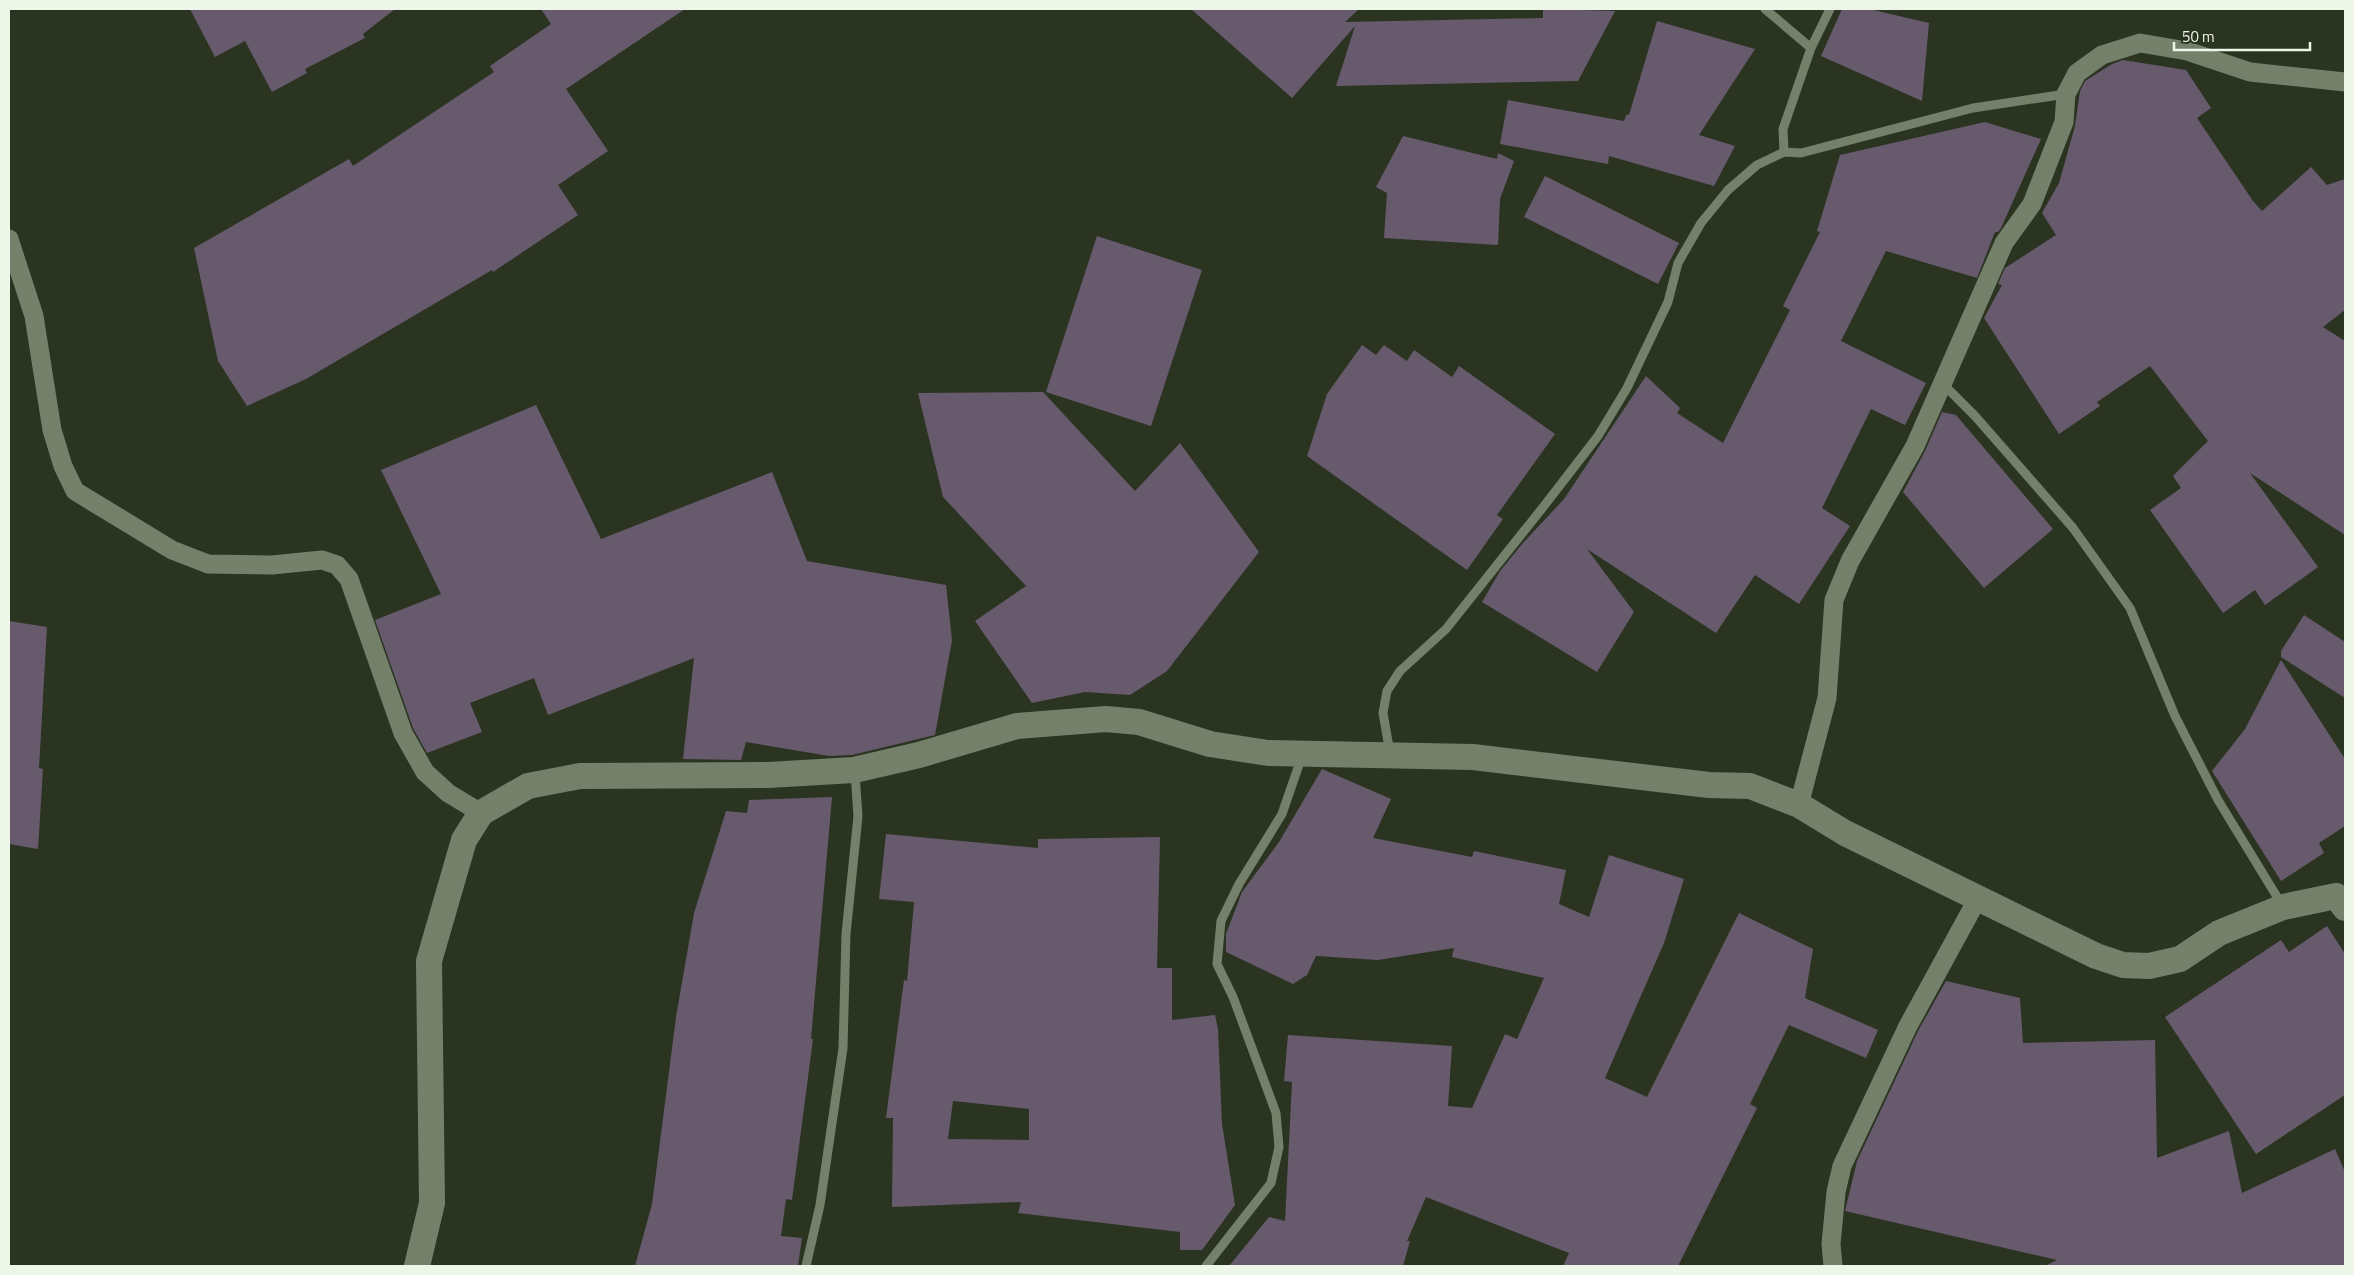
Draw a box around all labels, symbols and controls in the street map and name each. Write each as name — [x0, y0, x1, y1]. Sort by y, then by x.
scale bar — [2174, 20, 2310, 52]
text: 50 m — [2182, 25, 2215, 48]

